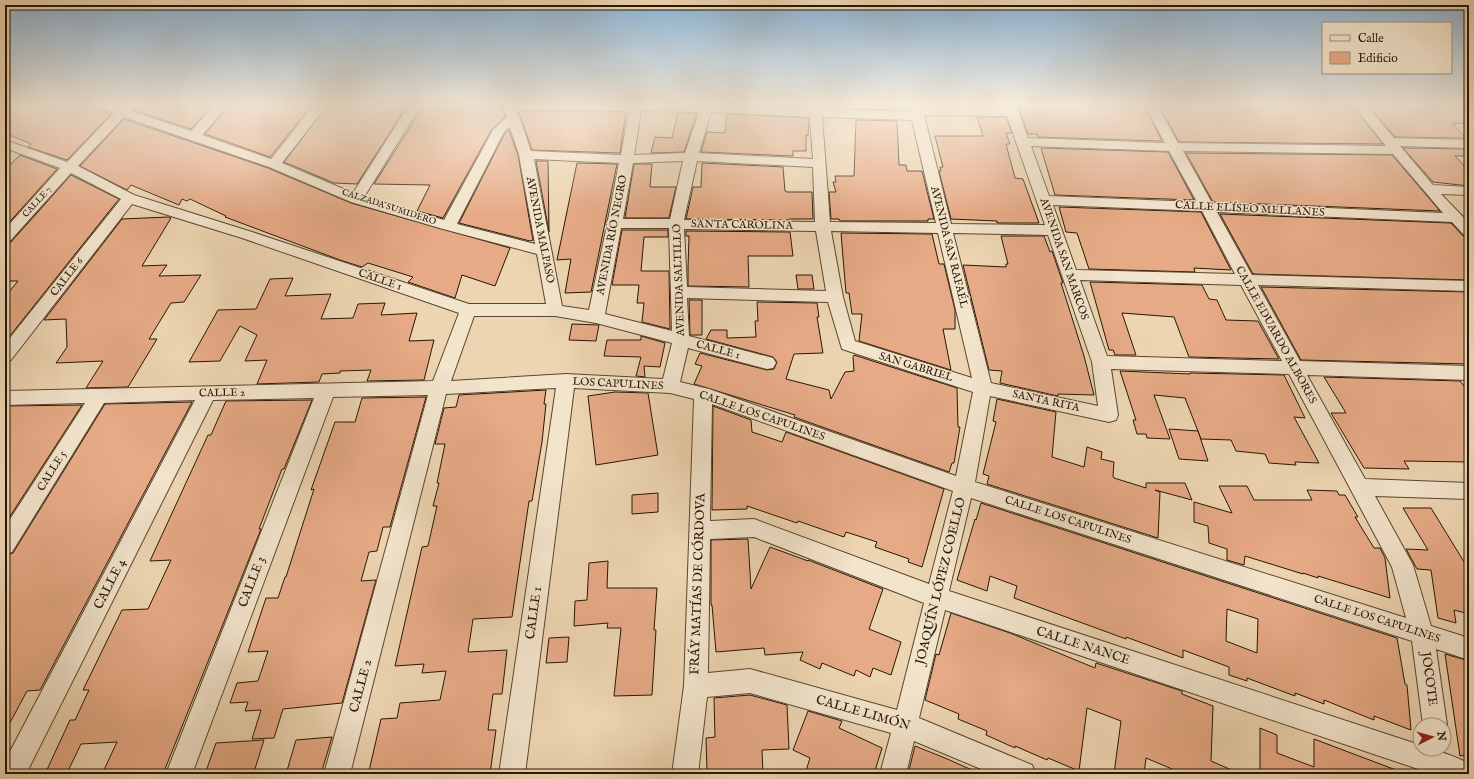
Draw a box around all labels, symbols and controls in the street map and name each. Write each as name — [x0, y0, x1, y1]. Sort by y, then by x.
legend — [1322, 22, 1452, 74]
text: Calle — [1358, 31, 1384, 46]
text: Edificio — [1358, 51, 1398, 66]
street label: AVENIDA RÍO NEGRO — [593, 174, 631, 297]
street label: AVENIDA MALPASO — [523, 175, 557, 284]
street label: CALLE 7 — [20, 184, 54, 220]
street label: AVENIDA SAN RAFAÉL — [927, 184, 971, 309]
street label: CALZADA SUMIDERO — [341, 187, 438, 228]
street label: AVENIDA SAN MARCOS — [1036, 195, 1092, 322]
street label: CALLE ELÍSEO MELLANES — [1175, 198, 1325, 220]
street label: SANTA CAROLINA — [691, 217, 794, 233]
street label: AVENIDA SALTILLO — [670, 224, 688, 337]
street label: CALLE 6 — [47, 254, 87, 299]
street label: CALLE EDUARDO ALBORES — [1232, 264, 1320, 407]
street label: CALLE 1 — [356, 266, 404, 294]
street label: CALLE 1 — [694, 337, 742, 363]
street label: SAN GABRIEL — [877, 349, 955, 385]
street label: LOS CAPULINES — [572, 375, 664, 393]
street label: CALLE 2 — [199, 386, 245, 400]
street label: SANTA RITA — [1011, 387, 1081, 415]
street label: CALLE LOS CAPULINES — [697, 388, 827, 444]
street label: CALLE 5 — [34, 448, 70, 494]
street label: FRÁY MATÍAS DE CÓRDOVA — [686, 492, 710, 675]
street label: CALLE LOS CAPULINES — [1003, 493, 1133, 547]
street label: JOAQUÍN LÓPEZ COELLO — [911, 495, 970, 668]
street label: CALLE 3 — [235, 554, 270, 610]
street label: CALLE 4 — [90, 555, 130, 612]
street label: CALLE 1 — [522, 585, 546, 641]
street label: CALLE LOS CAPULINES — [1312, 592, 1442, 646]
street label: CALLE NANCE — [1034, 623, 1132, 669]
street label: JOCOTE — [1417, 649, 1441, 707]
street label: CALLE 2 — [346, 658, 376, 714]
street label: CALLE LIMÓN — [814, 691, 912, 735]
north arrow — [1412, 717, 1452, 757]
text: N — [1433, 730, 1448, 742]

